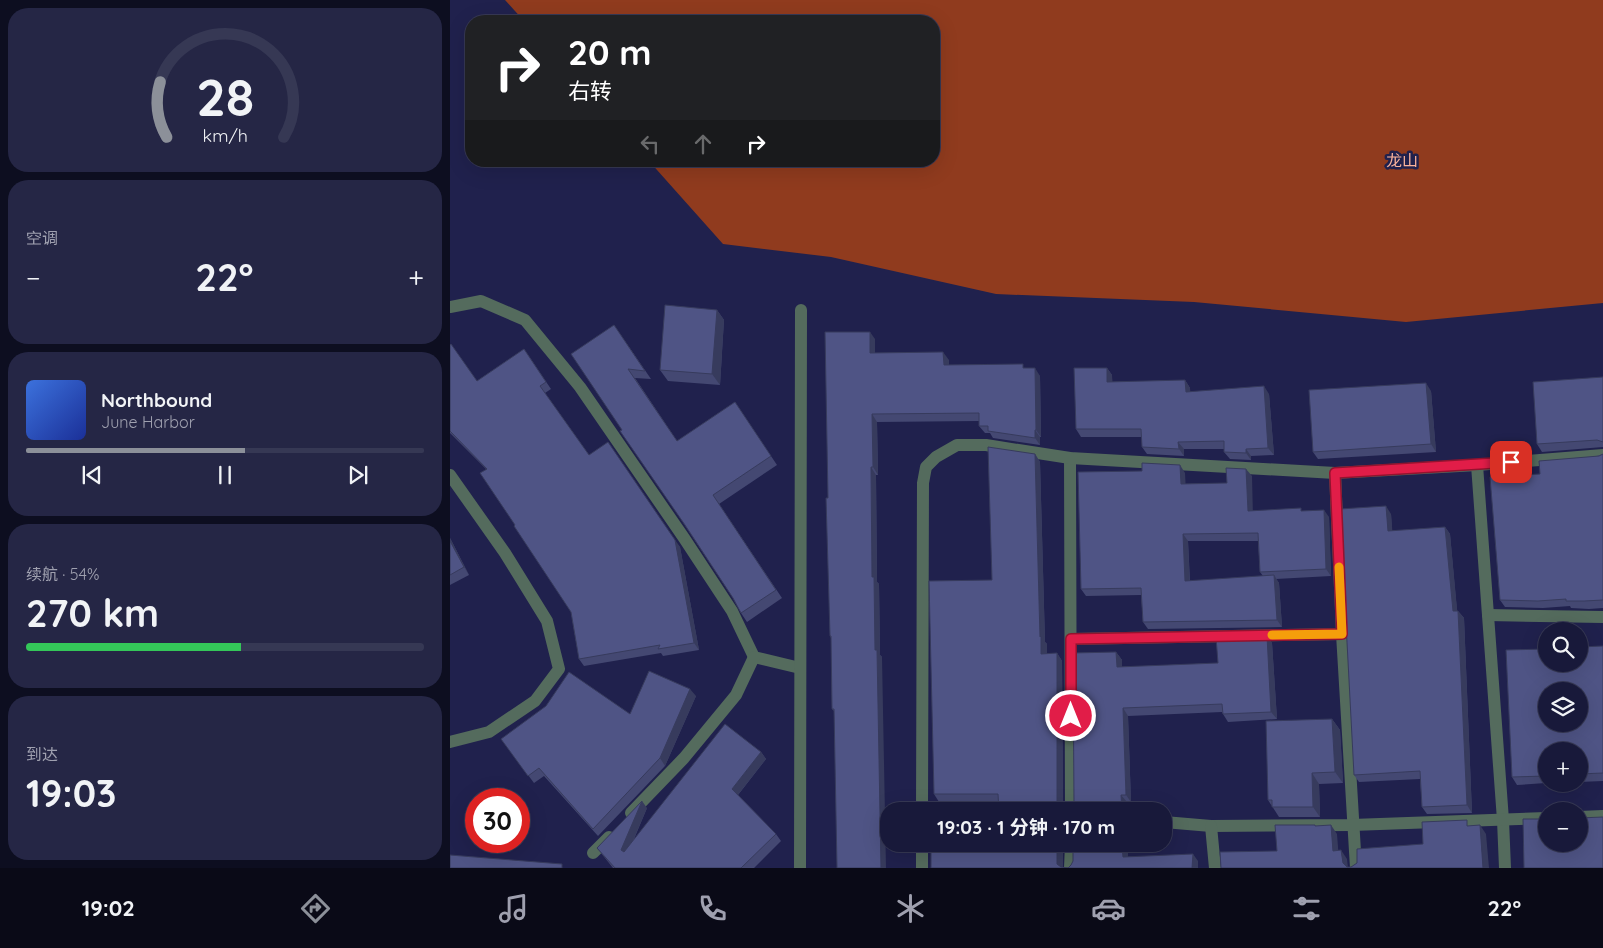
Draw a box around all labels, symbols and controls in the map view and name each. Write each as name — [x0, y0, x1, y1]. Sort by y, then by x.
text: 20 m — [568, 30, 651, 74]
icon: right — [485, 35, 550, 100]
text: 28 — [196, 64, 254, 129]
text: 右转 — [568, 77, 612, 105]
text: km/h — [202, 124, 248, 146]
icon: left — [636, 130, 664, 158]
icon: ahead — [689, 130, 717, 158]
icon: right — [742, 130, 770, 158]
park label: 龙山 — [1386, 150, 1418, 170]
text: 空调 — [26, 228, 58, 248]
text: 22° — [195, 253, 253, 301]
text: − — [26, 260, 41, 295]
text: + — [408, 260, 424, 295]
text: Northbound — [101, 388, 212, 412]
text: June Harbor — [101, 412, 195, 432]
pin — [1490, 441, 1532, 483]
icon: arrive — [1497, 448, 1525, 476]
icon: previous — [78, 461, 106, 489]
icon: pause — [211, 461, 239, 489]
icon: next — [344, 461, 372, 489]
text: 续航 · 54% — [26, 564, 99, 584]
text: 270 km — [26, 589, 159, 637]
map controls — [1538, 622, 1588, 852]
button: search — [1538, 622, 1588, 672]
button: layers — [1538, 682, 1588, 732]
position arrow — [1044, 689, 1096, 741]
button: + — [1538, 742, 1588, 792]
text: 到达 — [26, 744, 58, 764]
text: 19:03 — [26, 769, 116, 817]
speed limit sign: 30 — [465, 788, 530, 853]
button: − — [1538, 802, 1588, 852]
text: 19:03 · 1 分钟 · 170 m — [937, 815, 1115, 839]
icon: directions — [298, 891, 333, 926]
icon: music — [496, 891, 531, 926]
icon: phone — [695, 891, 730, 926]
icon: climate — [893, 891, 928, 926]
icon: car — [1091, 891, 1126, 926]
icon: filters — [1289, 891, 1324, 926]
text: 19:02 — [82, 894, 135, 922]
text: 22° — [1488, 894, 1521, 922]

